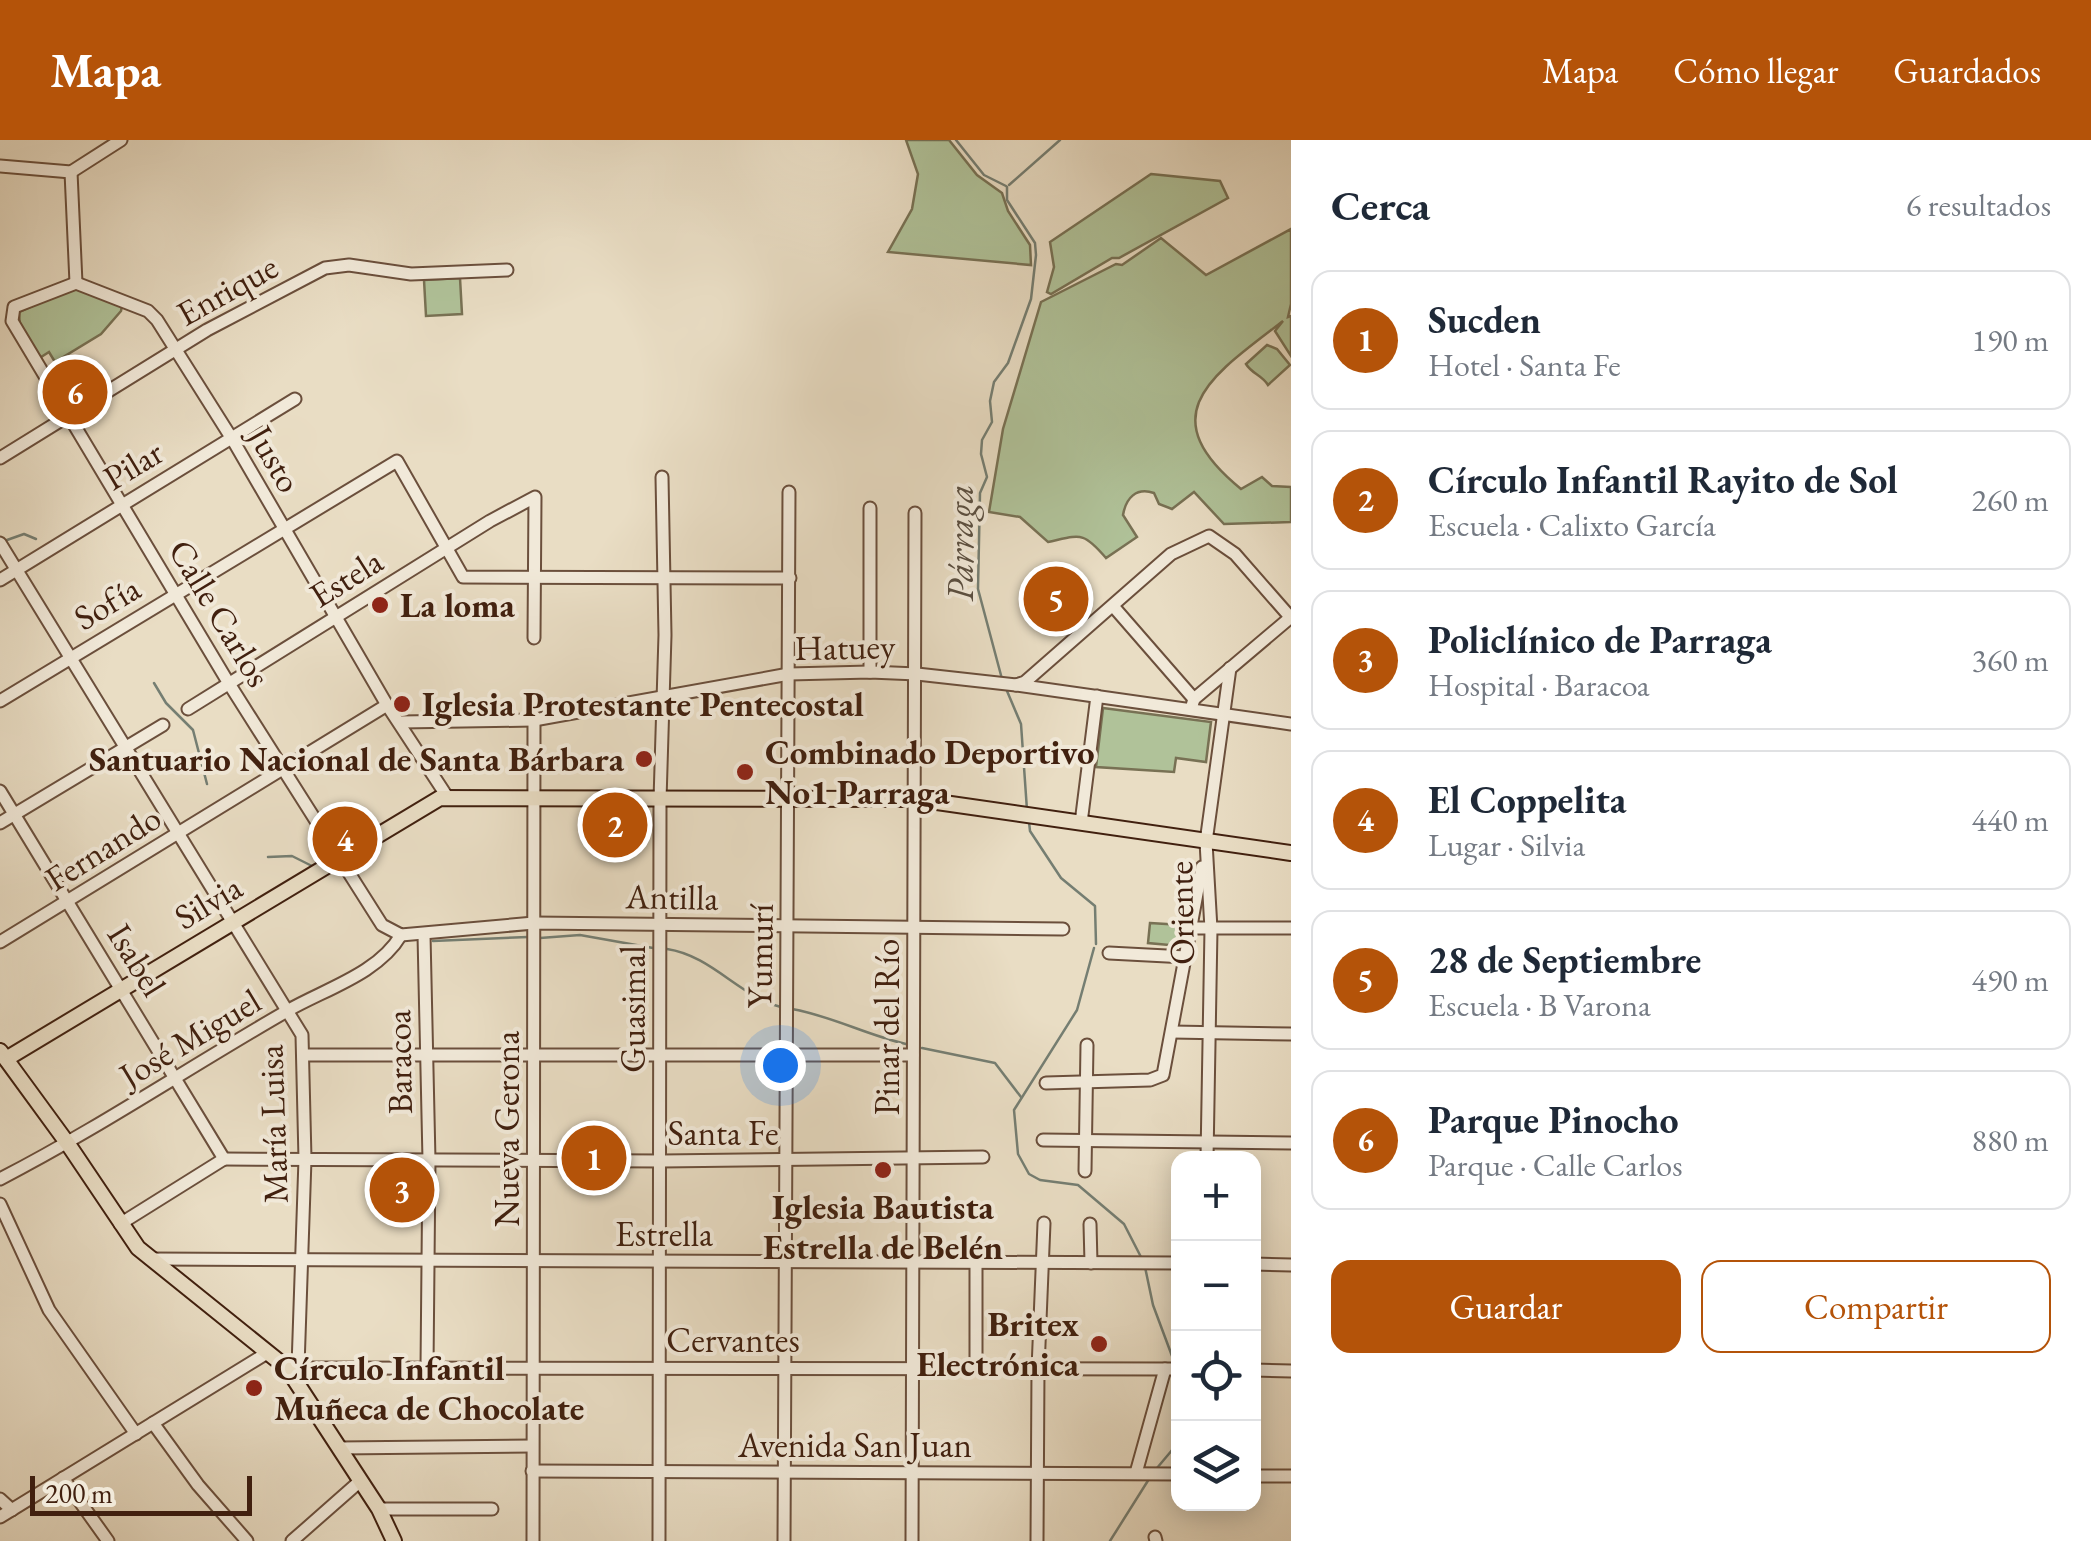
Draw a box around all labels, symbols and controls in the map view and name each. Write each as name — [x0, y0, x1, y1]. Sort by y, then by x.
text: Mapa — [50, 39, 161, 101]
text: Mapa — [1542, 48, 1618, 93]
text: Cómo llegar — [1673, 48, 1838, 93]
text: Guardados — [1893, 48, 2041, 93]
text: Cerca — [1331, 178, 1430, 233]
text: 6 resultados — [1906, 184, 2051, 226]
street label: Enrique — [168, 243, 285, 336]
text: Sucden — [1428, 295, 1541, 344]
text: 1 — [1357, 319, 1374, 361]
text: 190 m — [1972, 319, 2049, 361]
text: Hotel · Santa Fe — [1428, 344, 1621, 386]
pin: 6 — [42, 354, 108, 430]
street label: Justo — [237, 415, 312, 500]
street label: Pilar — [95, 429, 171, 500]
text: Círculo Infantil Rayito de Sol — [1428, 455, 1898, 504]
text: 2 — [1357, 479, 1374, 521]
text: 260 m — [1972, 479, 2049, 521]
water label: Párraga — [935, 484, 984, 602]
text: Escuela · Calixto García — [1428, 504, 1716, 546]
street label: Calle Carlos — [159, 531, 282, 695]
street label: Estela — [301, 538, 391, 617]
pin: 5 — [1024, 562, 1088, 636]
street label: Sofía — [65, 565, 148, 640]
place label: La loma — [400, 582, 515, 627]
marker: La loma — [369, 594, 391, 616]
text: Policlínico de Parraga — [1428, 615, 1772, 664]
street label: Hatuey — [794, 623, 896, 670]
text: 3 — [1357, 639, 1374, 681]
text: 360 m — [1972, 639, 2049, 681]
text: Hospital · Baracoa — [1428, 664, 1650, 706]
place label: Iglesia Protestante Pentecostal — [422, 681, 864, 726]
marker: Iglesia Protestante Pentecostal — [391, 693, 413, 715]
place label: Combinado Deportivo No1 Parraga — [765, 729, 1095, 814]
place label: Santuario Nacional de Santa Bárbara — [89, 736, 625, 781]
marker: Santuario Nacional de Santa Bárbara — [633, 748, 655, 770]
marker: Combinado Deportivo No1 Parraga — [734, 761, 756, 783]
text: El Coppelita — [1428, 775, 1626, 824]
pin: 2 — [582, 788, 648, 862]
street label: Fernando — [36, 795, 169, 901]
text: 4 — [1357, 799, 1374, 841]
text: 440 m — [1972, 799, 2049, 841]
pin: 4 — [312, 802, 378, 876]
text: Lugar · Silvia — [1428, 824, 1585, 866]
street label: Oriente — [1157, 861, 1204, 965]
street label: Silvia — [166, 864, 250, 939]
street label: Antilla — [624, 873, 719, 920]
street label: Yumurí — [736, 903, 783, 1009]
street label: Isabel — [98, 915, 177, 1004]
text: 28 de Septiembre — [1428, 935, 1701, 984]
street label: Pinar del Río — [864, 939, 909, 1115]
street label: Guasimal — [610, 945, 655, 1073]
text: 5 — [1357, 959, 1374, 1001]
text: 490 m — [1972, 959, 2049, 1001]
street label: José Miguel — [108, 978, 269, 1099]
text: Escuela · B Varona — [1428, 984, 1651, 1026]
street label: Baracoa — [375, 1009, 422, 1115]
street label: Nueva Gerona — [484, 1031, 529, 1227]
your location — [755, 1040, 806, 1091]
street label: María Luisa — [247, 1044, 298, 1204]
text: Parque Pinocho — [1428, 1095, 1679, 1144]
street label: Santa Fe — [667, 1110, 779, 1155]
text: 6 — [1357, 1119, 1374, 1161]
text: 880 m — [1972, 1119, 2049, 1161]
pin: 1 — [562, 1120, 626, 1196]
text: Parque · Calle Carlos — [1428, 1144, 1683, 1186]
map controls — [1171, 1151, 1261, 1511]
button: + — [1171, 1151, 1261, 1241]
pin: 3 — [370, 1152, 434, 1228]
marker: Iglesia Bautista Estrella de Belén — [872, 1159, 894, 1181]
place label: Iglesia Bautista Estrella de Belén — [763, 1184, 1003, 1269]
street label: Estrella — [615, 1211, 713, 1256]
button: − — [1171, 1241, 1261, 1331]
button: Guardar — [1331, 1260, 1681, 1353]
button: Compartir — [1701, 1260, 2051, 1353]
place label: Britex Electrónica — [916, 1301, 1080, 1386]
street label: Cervantes — [666, 1317, 800, 1362]
button: locate — [1171, 1331, 1261, 1421]
marker: Britex Electrónica — [1088, 1333, 1110, 1355]
place label: Círculo Infantil Muñeca de Chocolate — [274, 1345, 584, 1430]
marker: Círculo Infantil Muñeca de Chocolate — [243, 1377, 265, 1399]
button: layers — [1171, 1421, 1261, 1511]
street label: Avenida San Juan — [737, 1422, 972, 1467]
scale bar — [30, 1471, 252, 1516]
text: 200 m — [45, 1475, 113, 1511]

